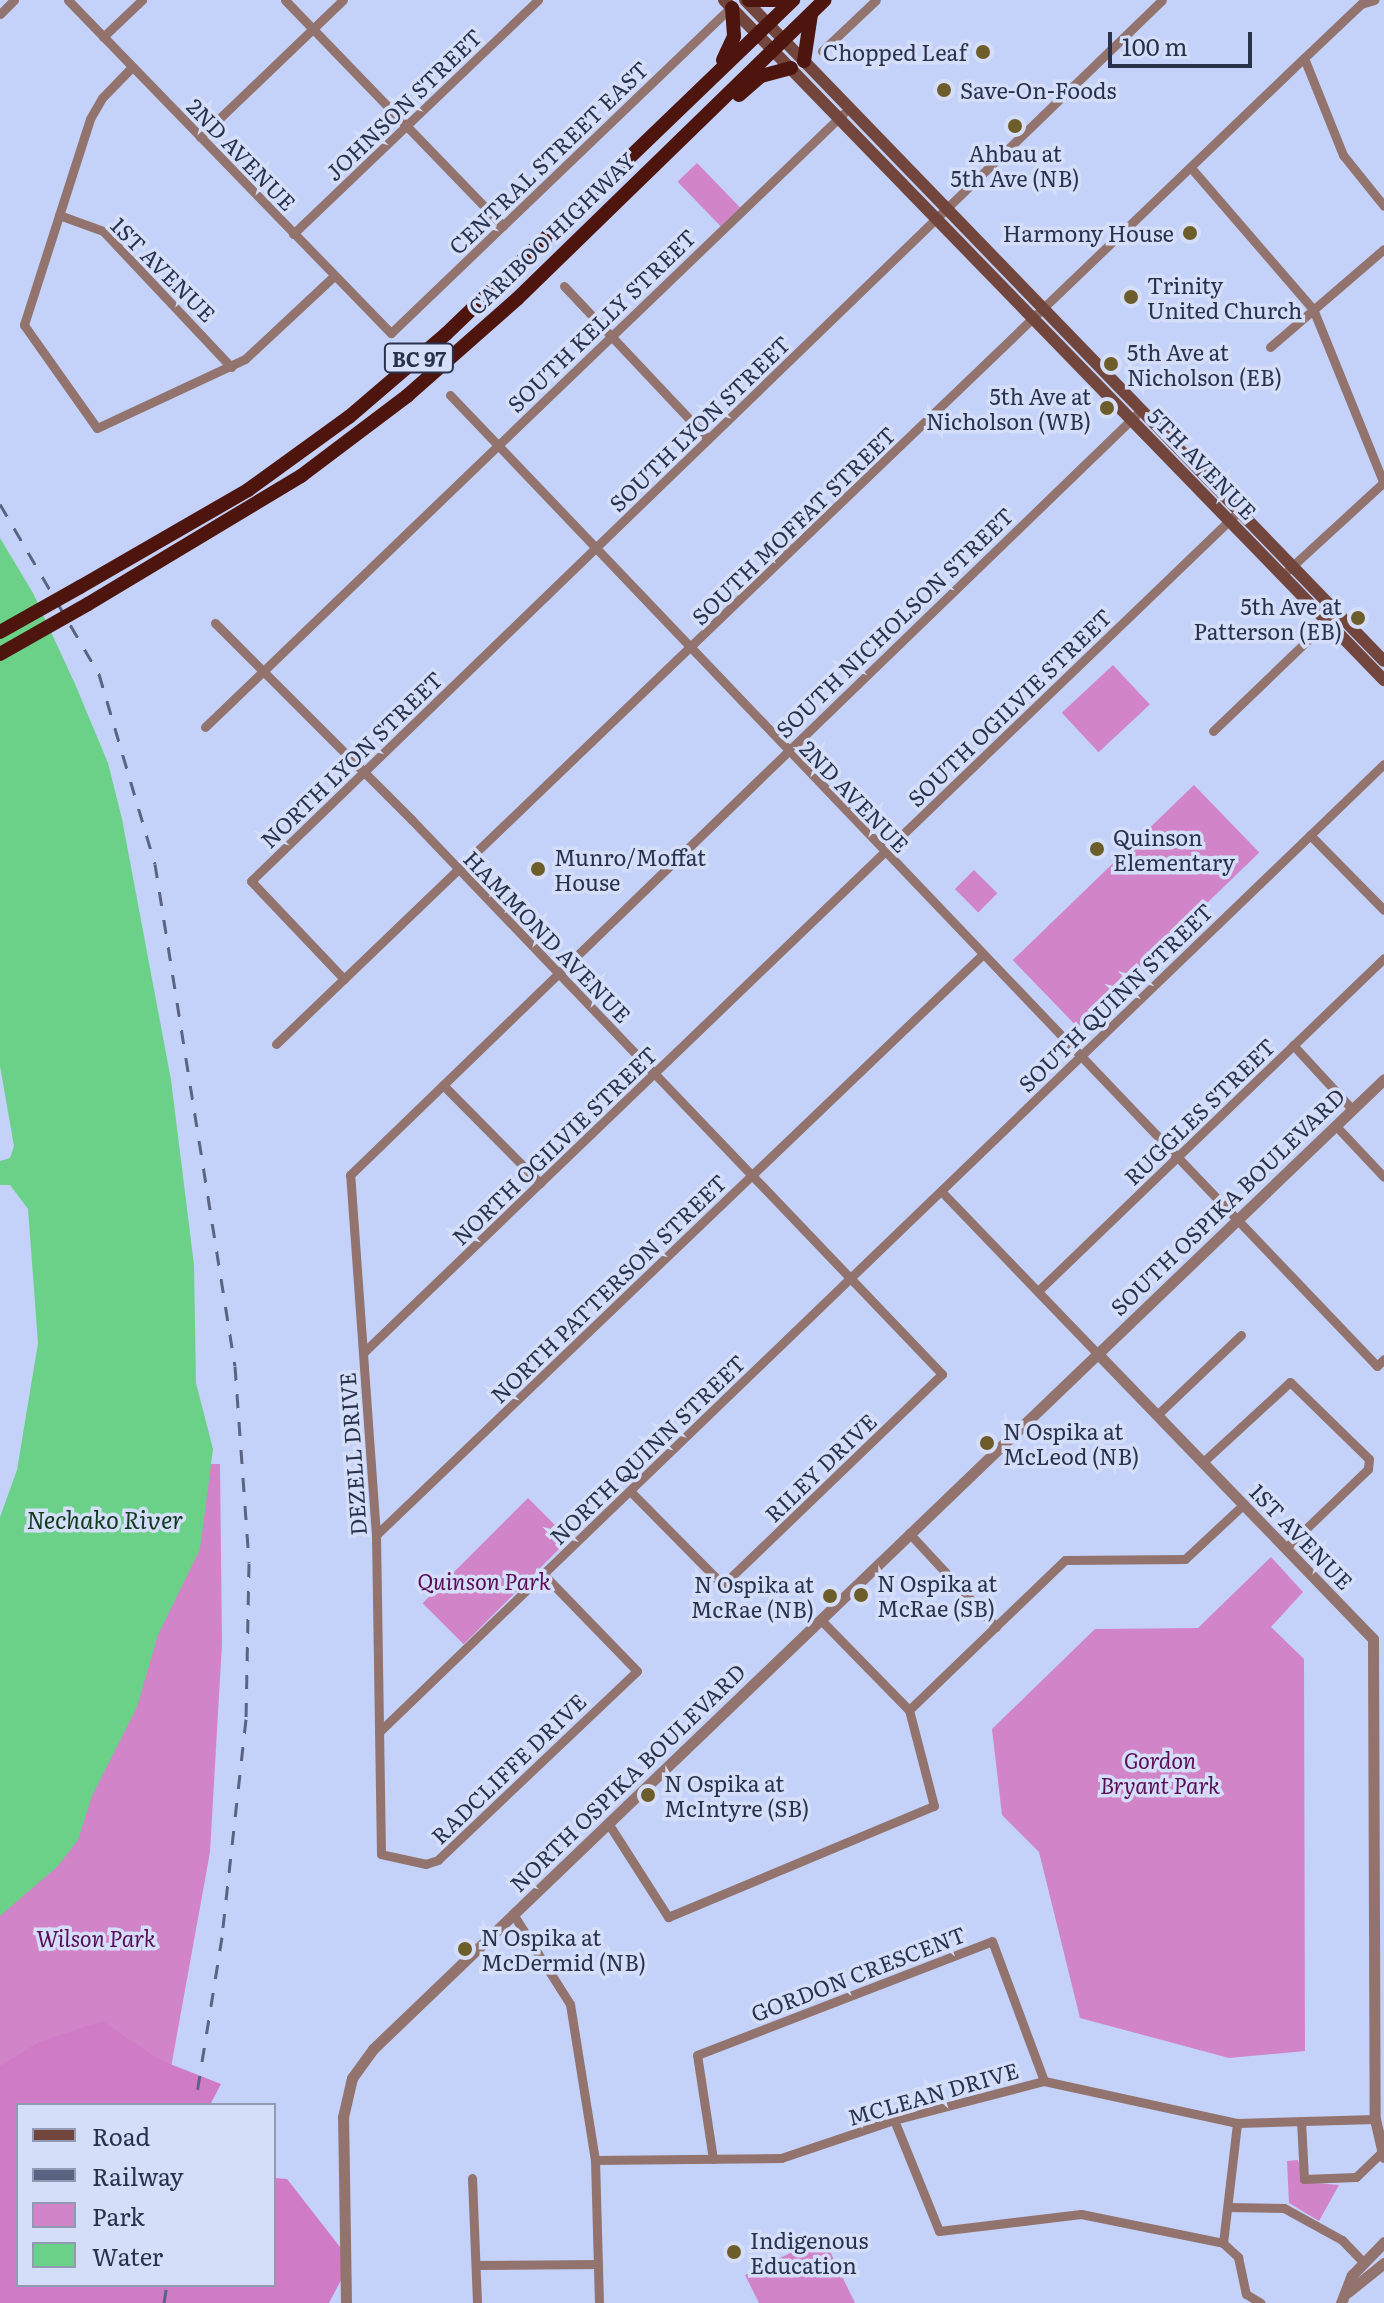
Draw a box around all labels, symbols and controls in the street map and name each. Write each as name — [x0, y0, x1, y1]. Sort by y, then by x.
scale bar — [1112, 16, 1256, 66]
street label: JOHNSON STREET — [319, 23, 487, 185]
text: 100 m — [1122, 28, 1188, 63]
place label: Chopped Leaf — [823, 39, 967, 65]
marker: Chopped Leaf — [974, 43, 992, 61]
street label: CENTRAL STREET EAST — [443, 55, 653, 259]
place label: Save-On-Foods — [960, 77, 1117, 103]
marker: Save-On-Foods — [935, 81, 953, 99]
street label: 2ND AVENUE — [182, 93, 302, 215]
marker: Ahbau at 5th Ave (NB) — [1006, 117, 1024, 135]
place label: Ahbau at 5th Ave (NB) — [950, 139, 1080, 190]
street label: CARIBOO HIGHWAY — [462, 146, 640, 320]
street label: 1ST AVENUE — [106, 211, 222, 327]
place label: Harmony House — [1003, 220, 1174, 246]
street label: SOUTH KELLY STREET — [501, 223, 701, 417]
marker: Harmony House — [1181, 224, 1199, 242]
place label: Trinity United Church — [1147, 271, 1302, 322]
marker: Trinity United Church — [1122, 288, 1140, 306]
street label: SOUTH LYON STREET — [603, 330, 795, 516]
place label: 5th Ave at Nicholson (EB) — [1127, 338, 1282, 390]
road number: BC 97 — [383, 342, 455, 374]
marker: 5th Ave at Nicholson (EB) — [1102, 355, 1120, 373]
place label: 5th Ave at Nicholson (WB) — [926, 382, 1091, 434]
marker: 5th Ave at Nicholson (WB) — [1098, 399, 1116, 417]
street label: 5TH AVENUE — [1143, 402, 1263, 524]
street label: SOUTH MOFFAT STREET — [686, 421, 900, 629]
street label: SOUTH NICHOLSON STREET — [770, 501, 1018, 743]
place label: 5th Ave at Patterson (EB) — [1194, 592, 1342, 644]
street label: SOUTH OGILVIE STREET — [902, 603, 1116, 811]
marker: 5th Ave at Patterson (EB) — [1349, 609, 1367, 627]
street label: NORTH LYON STREET — [255, 665, 447, 853]
street label: 2ND AVENUE — [795, 735, 915, 857]
place label: Quinson Elementary — [1113, 823, 1235, 874]
marker: Quinson Elementary — [1088, 840, 1106, 858]
place label: Munro/Moffat House — [554, 843, 706, 894]
street label: HAMMOND AVENUE — [459, 845, 637, 1027]
marker: Munro/Moffat House — [529, 860, 547, 878]
street label: SOUTH QUINN STREET — [1012, 897, 1218, 1097]
street label: RUGGLES STREET — [1118, 1032, 1280, 1190]
street label: NORTH OGILVIE STREET — [446, 1040, 662, 1250]
street label: SOUTH OSPIKA BOULEVARD — [1104, 1082, 1350, 1320]
street label: NORTH PATTERSON STREET — [485, 1168, 731, 1408]
street label: NORTH QUINN STREET — [544, 1349, 750, 1549]
street label: DEZELL DRIVE — [333, 1371, 371, 1537]
street label: RILEY DRIVE — [759, 1407, 881, 1527]
place label: N Ospika at McLeod (NB) — [1003, 1417, 1139, 1468]
marker: N Ospika at McLeod (NB) — [978, 1434, 996, 1452]
street label: 1ST AVENUE — [1245, 1478, 1359, 1594]
water label: Nechako River — [26, 1505, 184, 1533]
park label: Quinson Park — [417, 1568, 551, 1594]
place label: N Ospika at McRae (SB) — [877, 1569, 997, 1620]
place label: N Ospika at McRae (NB) — [691, 1570, 814, 1622]
marker: N Ospika at McRae (SB) — [852, 1586, 870, 1604]
marker: N Ospika at McRae (NB) — [821, 1587, 839, 1605]
street label: NORTH OSPIKA BOULEVARD — [504, 1657, 750, 1897]
street label: RADCLIFFE DRIVE — [425, 1687, 591, 1849]
park label: Gordon Bryant Park — [1100, 1746, 1220, 1798]
place label: N Ospika at McIntyre (SB) — [664, 1769, 809, 1820]
marker: N Ospika at McIntyre (SB) — [639, 1786, 657, 1804]
street label: GORDON CRESCENT — [747, 1920, 969, 2026]
place label: N Ospika at McDermid (NB) — [481, 1923, 646, 1974]
park label: Wilson Park — [36, 1925, 156, 1951]
marker: N Ospika at McDermid (NB) — [456, 1940, 474, 1958]
street label: MCLEAN DRIVE — [845, 2056, 1021, 2130]
legend — [16, 2103, 276, 2287]
text: Road — [92, 2118, 150, 2153]
text: Railway — [92, 2158, 184, 2193]
text: Park — [92, 2198, 145, 2233]
place label: Indigenous Education — [750, 2226, 868, 2278]
text: Water — [92, 2238, 163, 2273]
marker: Indigenous Education — [725, 2243, 743, 2261]

